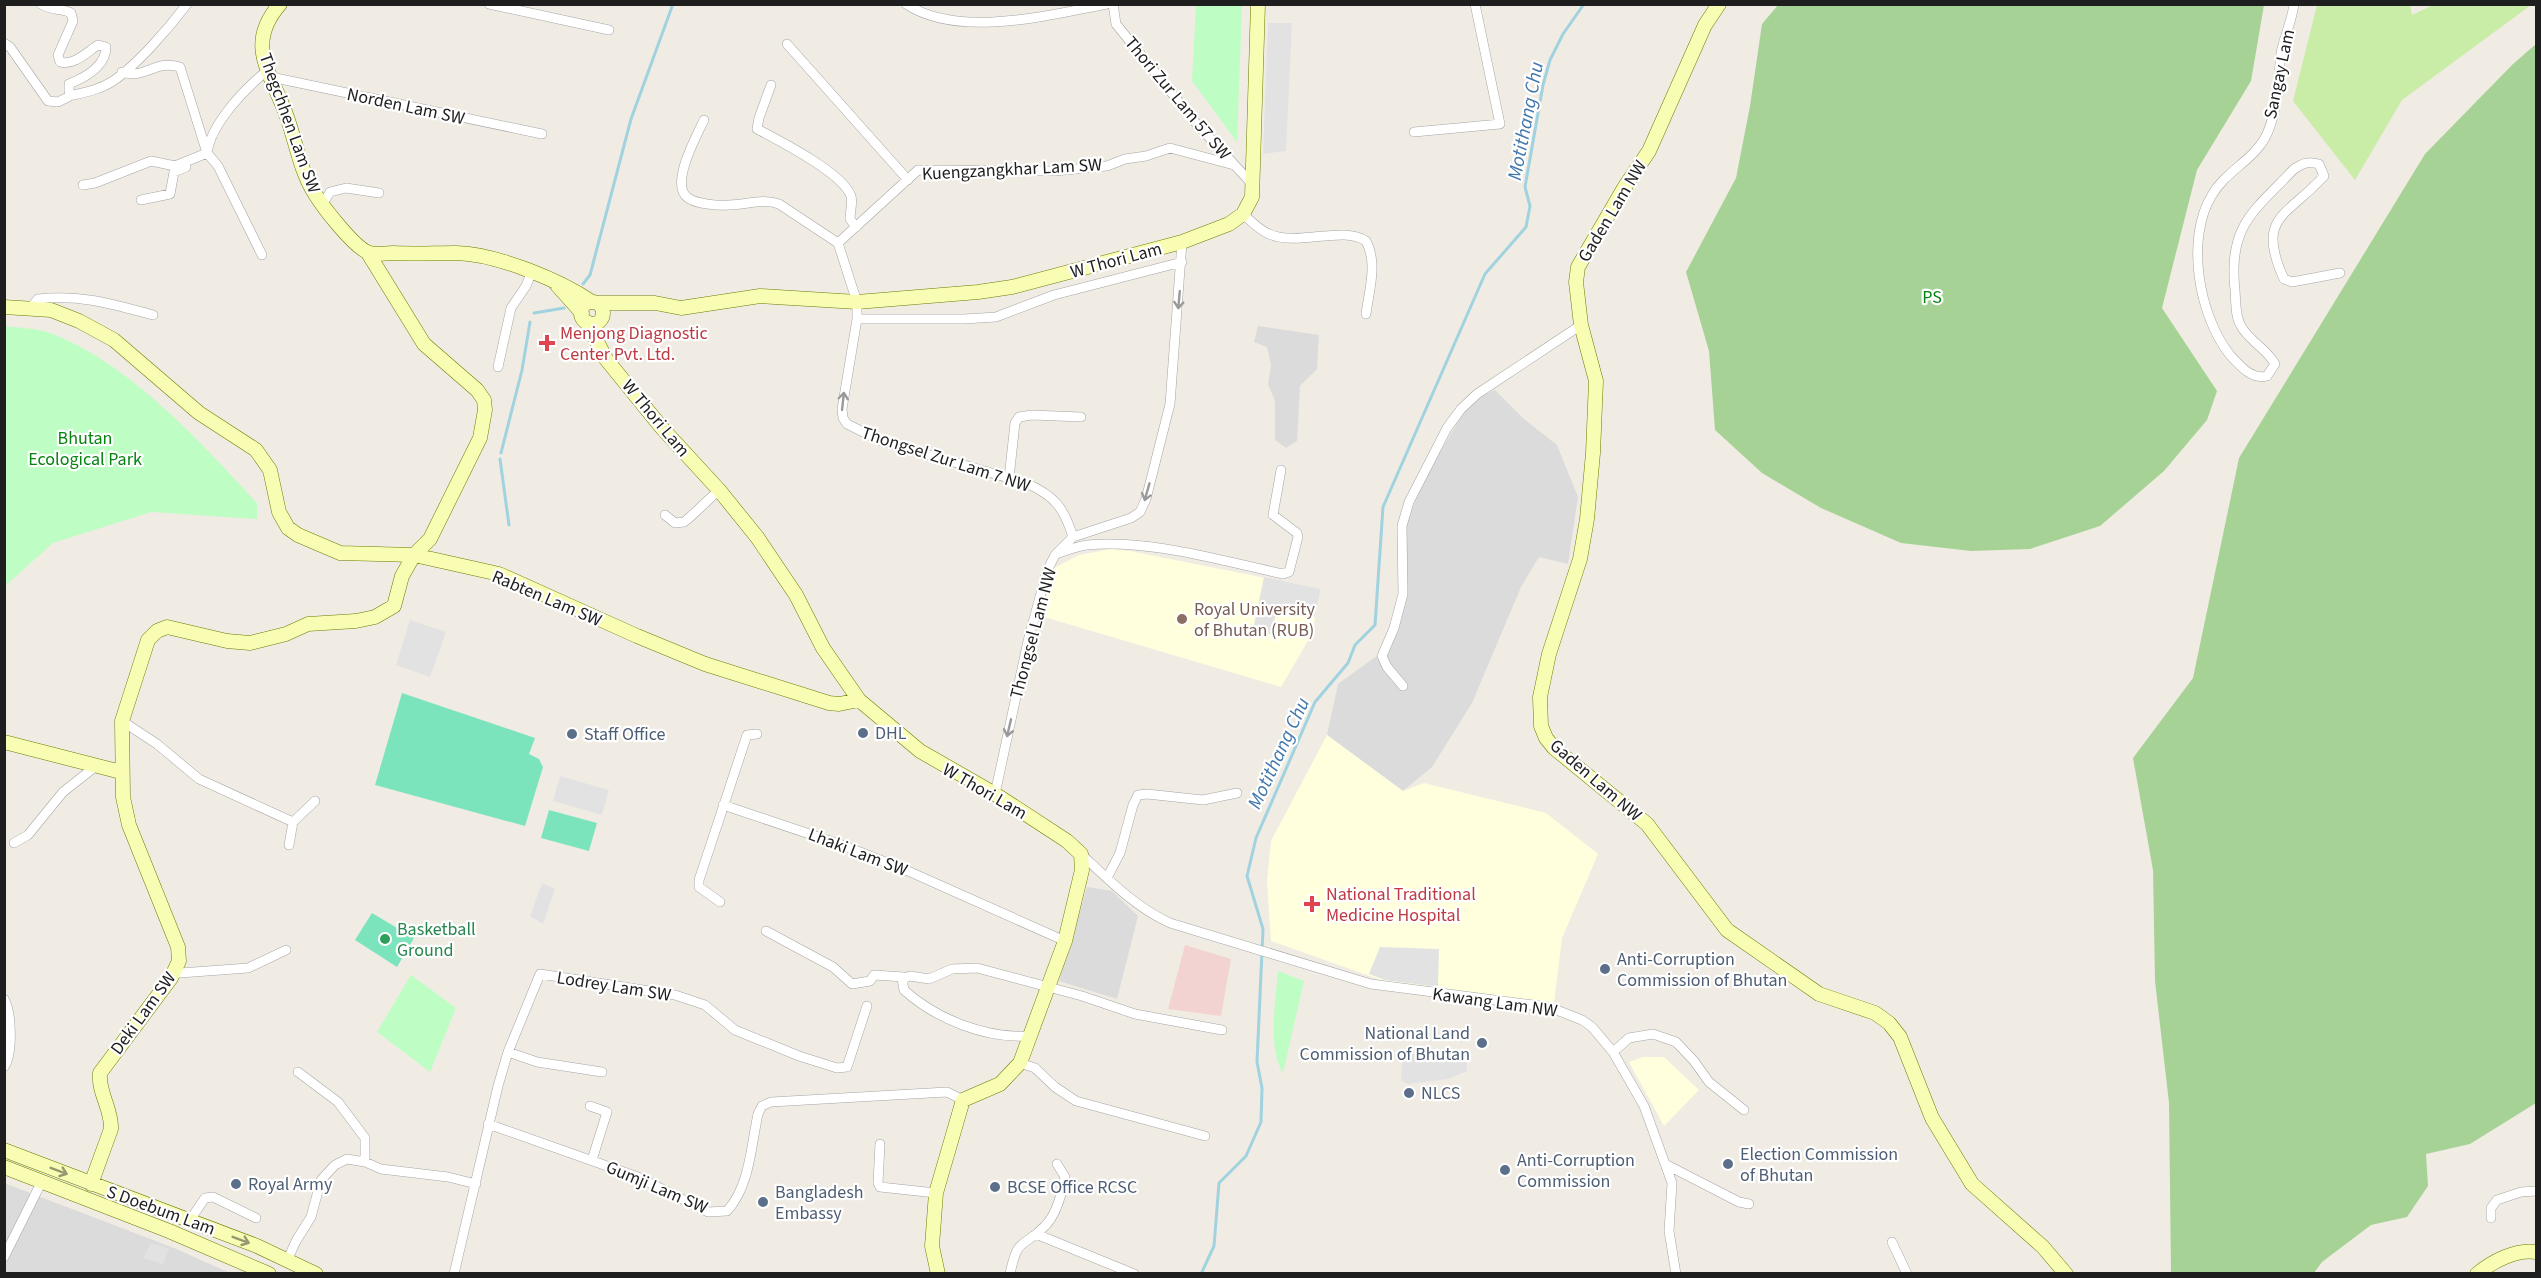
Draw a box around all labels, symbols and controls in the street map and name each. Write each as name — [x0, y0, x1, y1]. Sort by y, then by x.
street label: Sangay Lam — [2258, 27, 2301, 121]
street label: Thori Zur Lam 57 SW — [1119, 31, 1237, 165]
street label: Thegchhen Lam SW — [253, 50, 326, 197]
water label: Motithang Chu — [1501, 59, 1551, 183]
street label: Norden Lam SW — [345, 82, 467, 131]
street label: Kuengzangkhar Lam SW — [921, 152, 1103, 187]
street label: Gaden Lam NW — [1572, 156, 1653, 267]
street label: W Thori Lam — [1068, 236, 1165, 285]
park label: PS — [1922, 285, 1942, 310]
one-way arrow — [1173, 290, 1184, 310]
place label: Menjong Diagnostic Center Pvt. Ltd. — [560, 321, 708, 367]
marker: Menjong Diagnostic Center Pvt. Ltd. — [538, 334, 556, 352]
street label: W Thori Lam — [616, 374, 695, 462]
one-way arrow — [838, 392, 849, 412]
street label: Thongsel Zur Lam 7 NW — [858, 420, 1034, 499]
park label: Bhutan Ecological Park — [28, 426, 142, 472]
one-way arrow — [1141, 482, 1152, 501]
street label: Rabten Lam SW — [488, 564, 606, 633]
street label: Thongsel Lam NW — [1004, 565, 1063, 702]
place label: Royal University of Bhutan (RUB) — [1194, 597, 1315, 643]
marker: Royal University of Bhutan (RUB) — [1175, 612, 1189, 626]
water label: Motithang Chu — [1241, 693, 1317, 814]
one-way arrow — [1003, 718, 1015, 737]
place label: DHL — [875, 721, 907, 746]
place label: Staff Office — [584, 722, 666, 747]
marker: DHL — [856, 726, 870, 740]
marker: Staff Office — [565, 727, 579, 741]
street label: Gaden Lam NW — [1544, 733, 1647, 827]
street label: W Thori Lam — [938, 757, 1032, 826]
street label: Lhaki Lam SW — [804, 822, 911, 883]
place label: National Traditional Medicine Hospital — [1326, 882, 1476, 928]
marker: National Traditional Medicine Hospital — [1303, 895, 1321, 913]
place label: Basketball Ground — [397, 917, 476, 963]
marker: Basketball Ground — [378, 932, 392, 946]
place label: Anti-Corruption Commission of Bhutan — [1617, 947, 1787, 993]
marker: Anti-Corruption Commission of Bhutan — [1598, 962, 1612, 976]
street label: Lodrey Lam SW — [555, 965, 673, 1008]
street label: Deki Lam SW — [105, 967, 182, 1060]
street label: Kawang Lam NW — [1431, 981, 1559, 1024]
place label: National Land Commission of Bhutan — [1300, 1021, 1470, 1067]
marker: National Land Commission of Bhutan — [1475, 1036, 1489, 1050]
place label: NLCS — [1421, 1081, 1460, 1106]
marker: NLCS — [1402, 1086, 1416, 1100]
place label: Election Commission of Bhutan — [1740, 1142, 1898, 1188]
place label: Anti-Corruption Commission — [1517, 1148, 1635, 1194]
street label: Gumji Lam SW — [602, 1155, 712, 1220]
marker: Election Commission of Bhutan — [1721, 1157, 1735, 1171]
marker: Anti-Corruption Commission — [1498, 1163, 1512, 1177]
one-way arrow — [49, 1166, 68, 1177]
place label: Royal Army — [248, 1172, 333, 1197]
place label: BCSE Office RCSC — [1007, 1175, 1137, 1200]
marker: Royal Army — [229, 1177, 243, 1191]
street label: S Doebum Lam — [103, 1179, 219, 1242]
place label: Bangladesh Embassy — [775, 1180, 864, 1226]
marker: BCSE Office RCSC — [988, 1180, 1002, 1194]
marker: Bangladesh Embassy — [756, 1195, 770, 1209]
one-way arrow — [232, 1236, 250, 1247]

